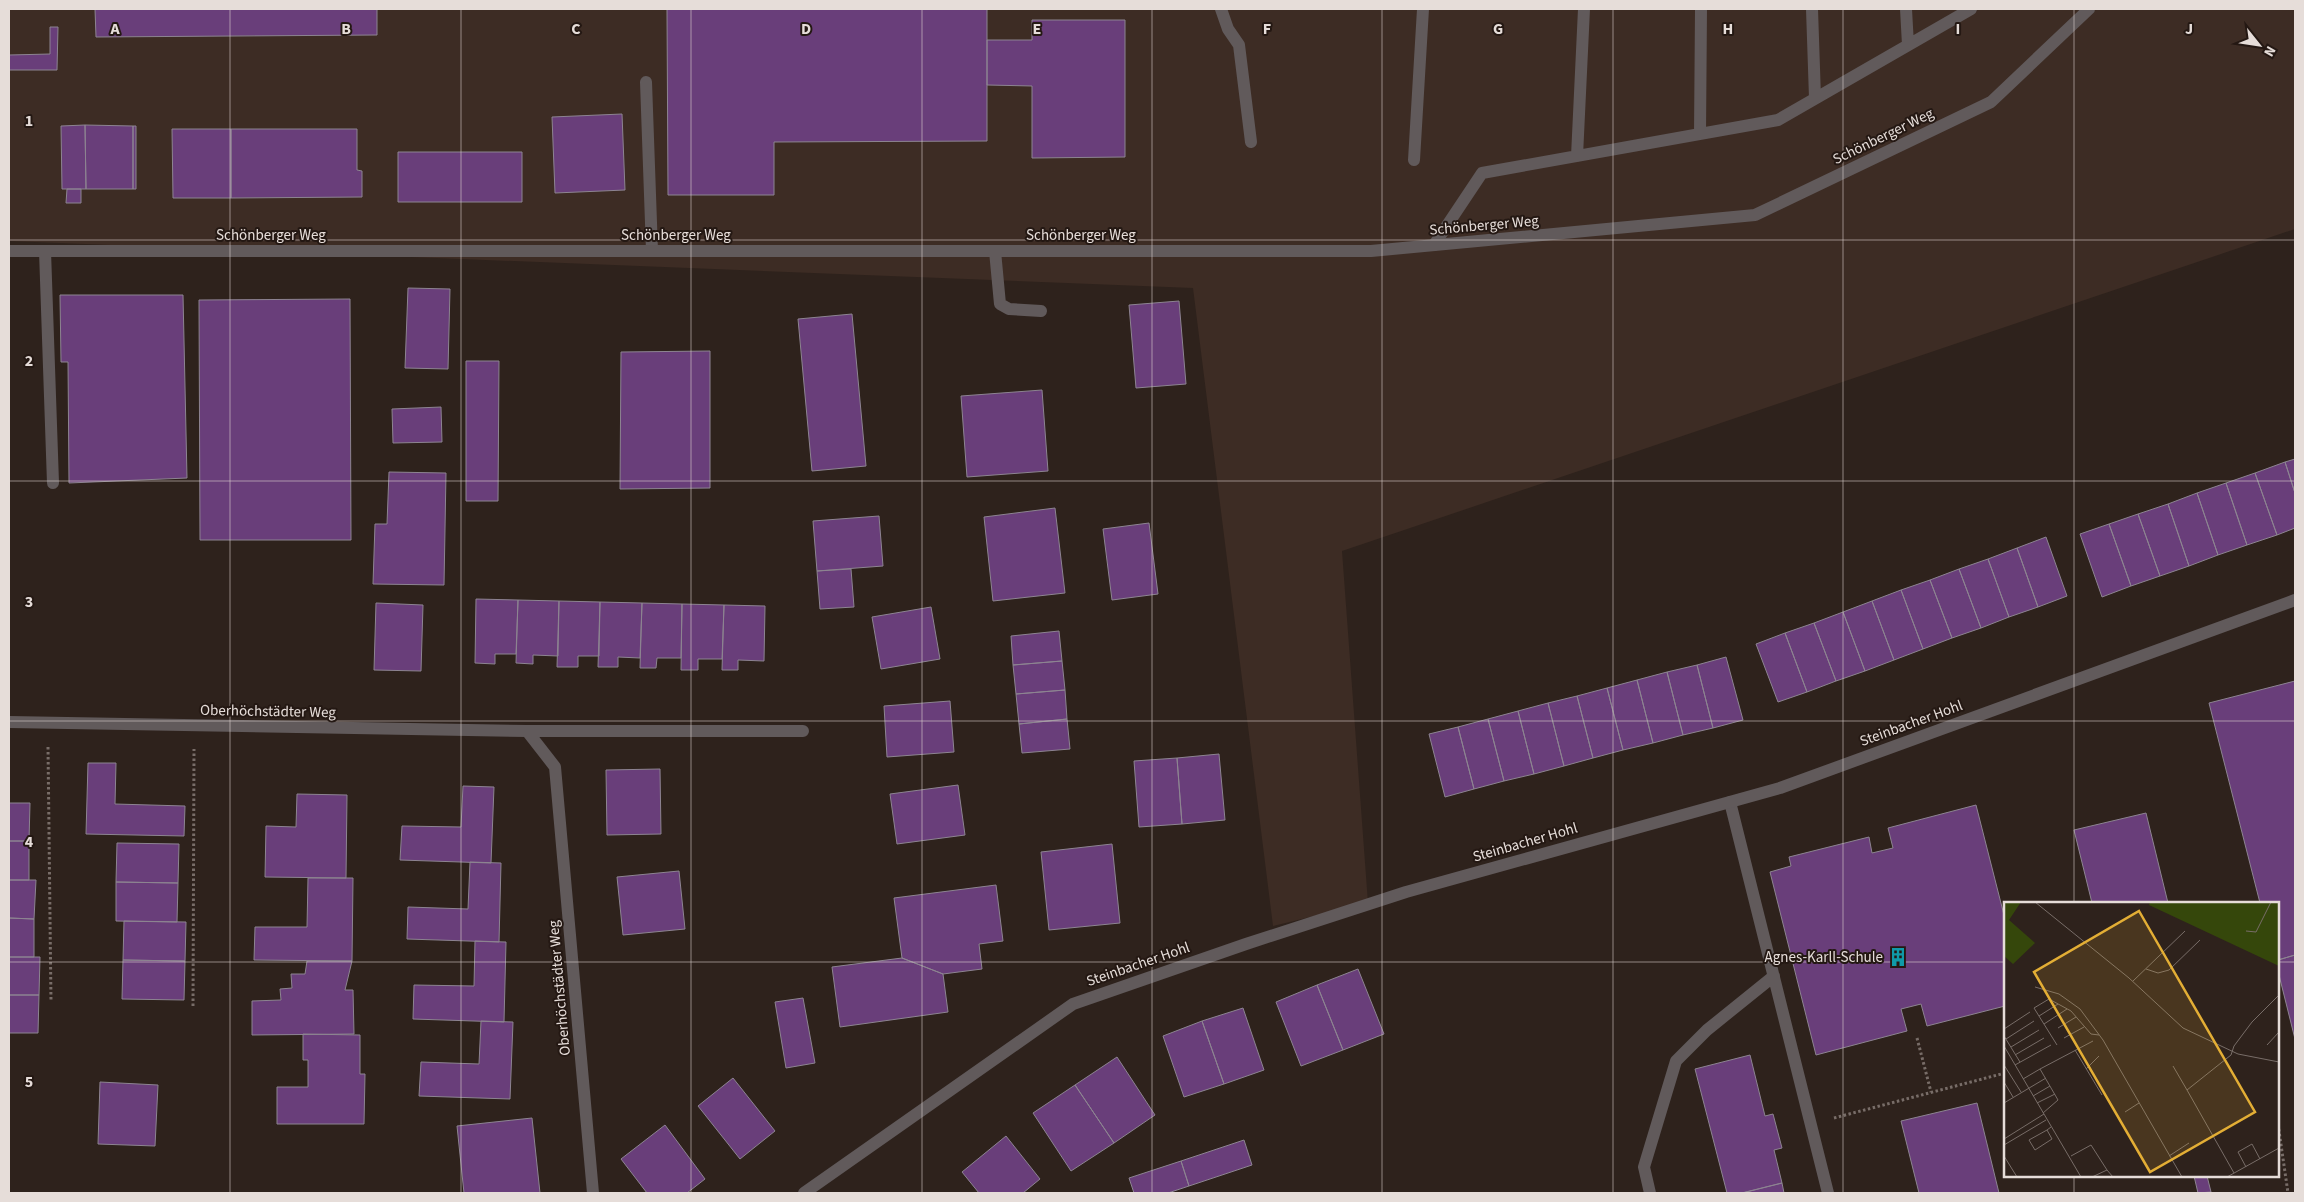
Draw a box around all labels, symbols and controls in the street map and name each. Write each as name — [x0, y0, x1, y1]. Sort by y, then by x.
text: A — [109, 18, 120, 40]
text: B — [341, 18, 351, 40]
text: C — [571, 18, 581, 40]
text: D — [801, 18, 811, 40]
text: E — [1033, 18, 1041, 40]
text: F — [1263, 18, 1271, 40]
text: G — [1493, 18, 1503, 40]
text: H — [1723, 18, 1733, 40]
text: I — [1956, 18, 1960, 40]
text: J — [2185, 18, 2193, 40]
north arrow — [2234, 20, 2284, 70]
text: N — [2258, 42, 2280, 60]
street label: Schönberger Weg — [1829, 103, 1938, 170]
text: 1 — [25, 110, 33, 132]
street label: Schönberger Weg — [1428, 210, 1540, 241]
street label: Schönberger Weg — [216, 225, 326, 246]
street label: Schönberger Weg — [621, 225, 731, 246]
street label: Schönberger Weg — [1026, 225, 1136, 246]
text: 2 — [25, 350, 33, 372]
text: 3 — [25, 591, 33, 613]
street label: Steinbacher Hohl — [1857, 695, 1966, 752]
street label: Oberhöchstädter Weg — [200, 700, 337, 723]
street label: Steinbacher Hohl — [1470, 817, 1580, 867]
text: 4 — [25, 831, 34, 853]
inset map — [2004, 902, 2279, 1177]
street label: Oberhöchstädter Weg — [543, 919, 576, 1057]
street label: Steinbacher Hohl — [1084, 937, 1193, 992]
building icon: Agnes-Karll-Schule — [1887, 946, 1909, 968]
place label: Agnes-Karll-Schule — [1765, 947, 1883, 968]
text: 5 — [25, 1071, 33, 1093]

